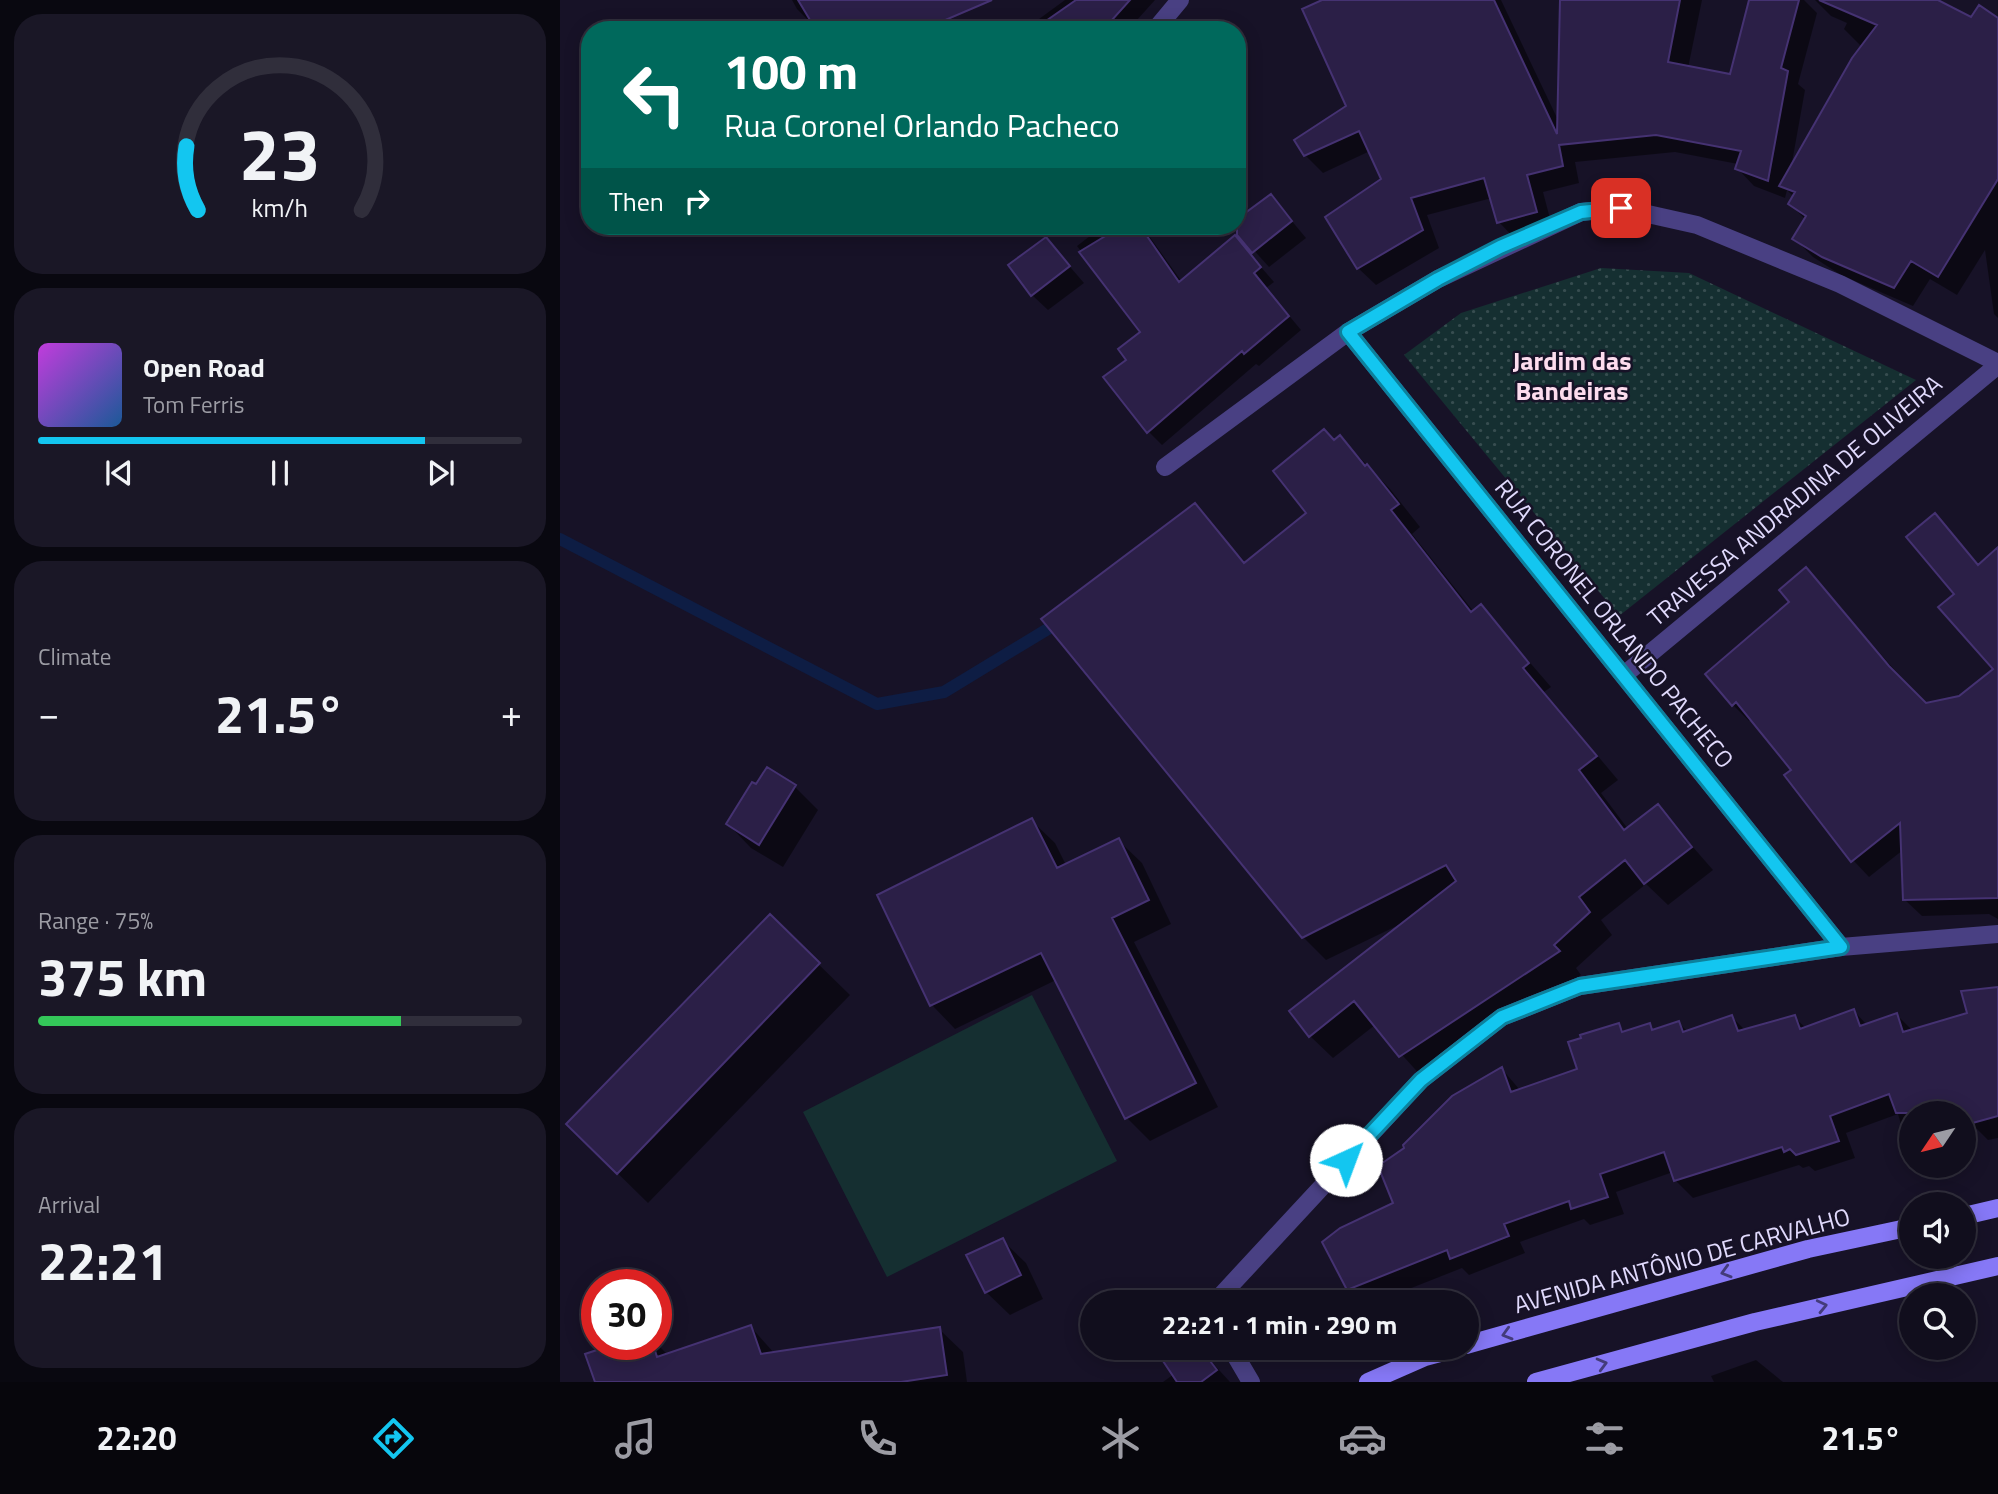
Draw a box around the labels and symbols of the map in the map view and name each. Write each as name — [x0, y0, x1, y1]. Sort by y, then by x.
pin — [1591, 178, 1651, 238]
district label: Jardim das Bandeiras — [1512, 341, 1632, 410]
street label: TRAVESSA ANDRADINA DE OLIVEIRA — [1639, 366, 1950, 635]
street label: RUA CORONEL ORLANDO PACHECO — [1487, 471, 1743, 776]
north arrow — [1899, 1101, 1976, 1178]
position arrow — [1309, 1123, 1383, 1197]
street label: AVENIDA ANTÔNIO DE CARVALHO — [1510, 1198, 1854, 1322]
one-way arrow — [1720, 1264, 1732, 1279]
speed limit sign: 30 — [581, 1269, 672, 1360]
one-way arrow — [1816, 1300, 1828, 1315]
one-way arrow — [1501, 1326, 1513, 1340]
one-way arrow — [1596, 1358, 1608, 1372]

